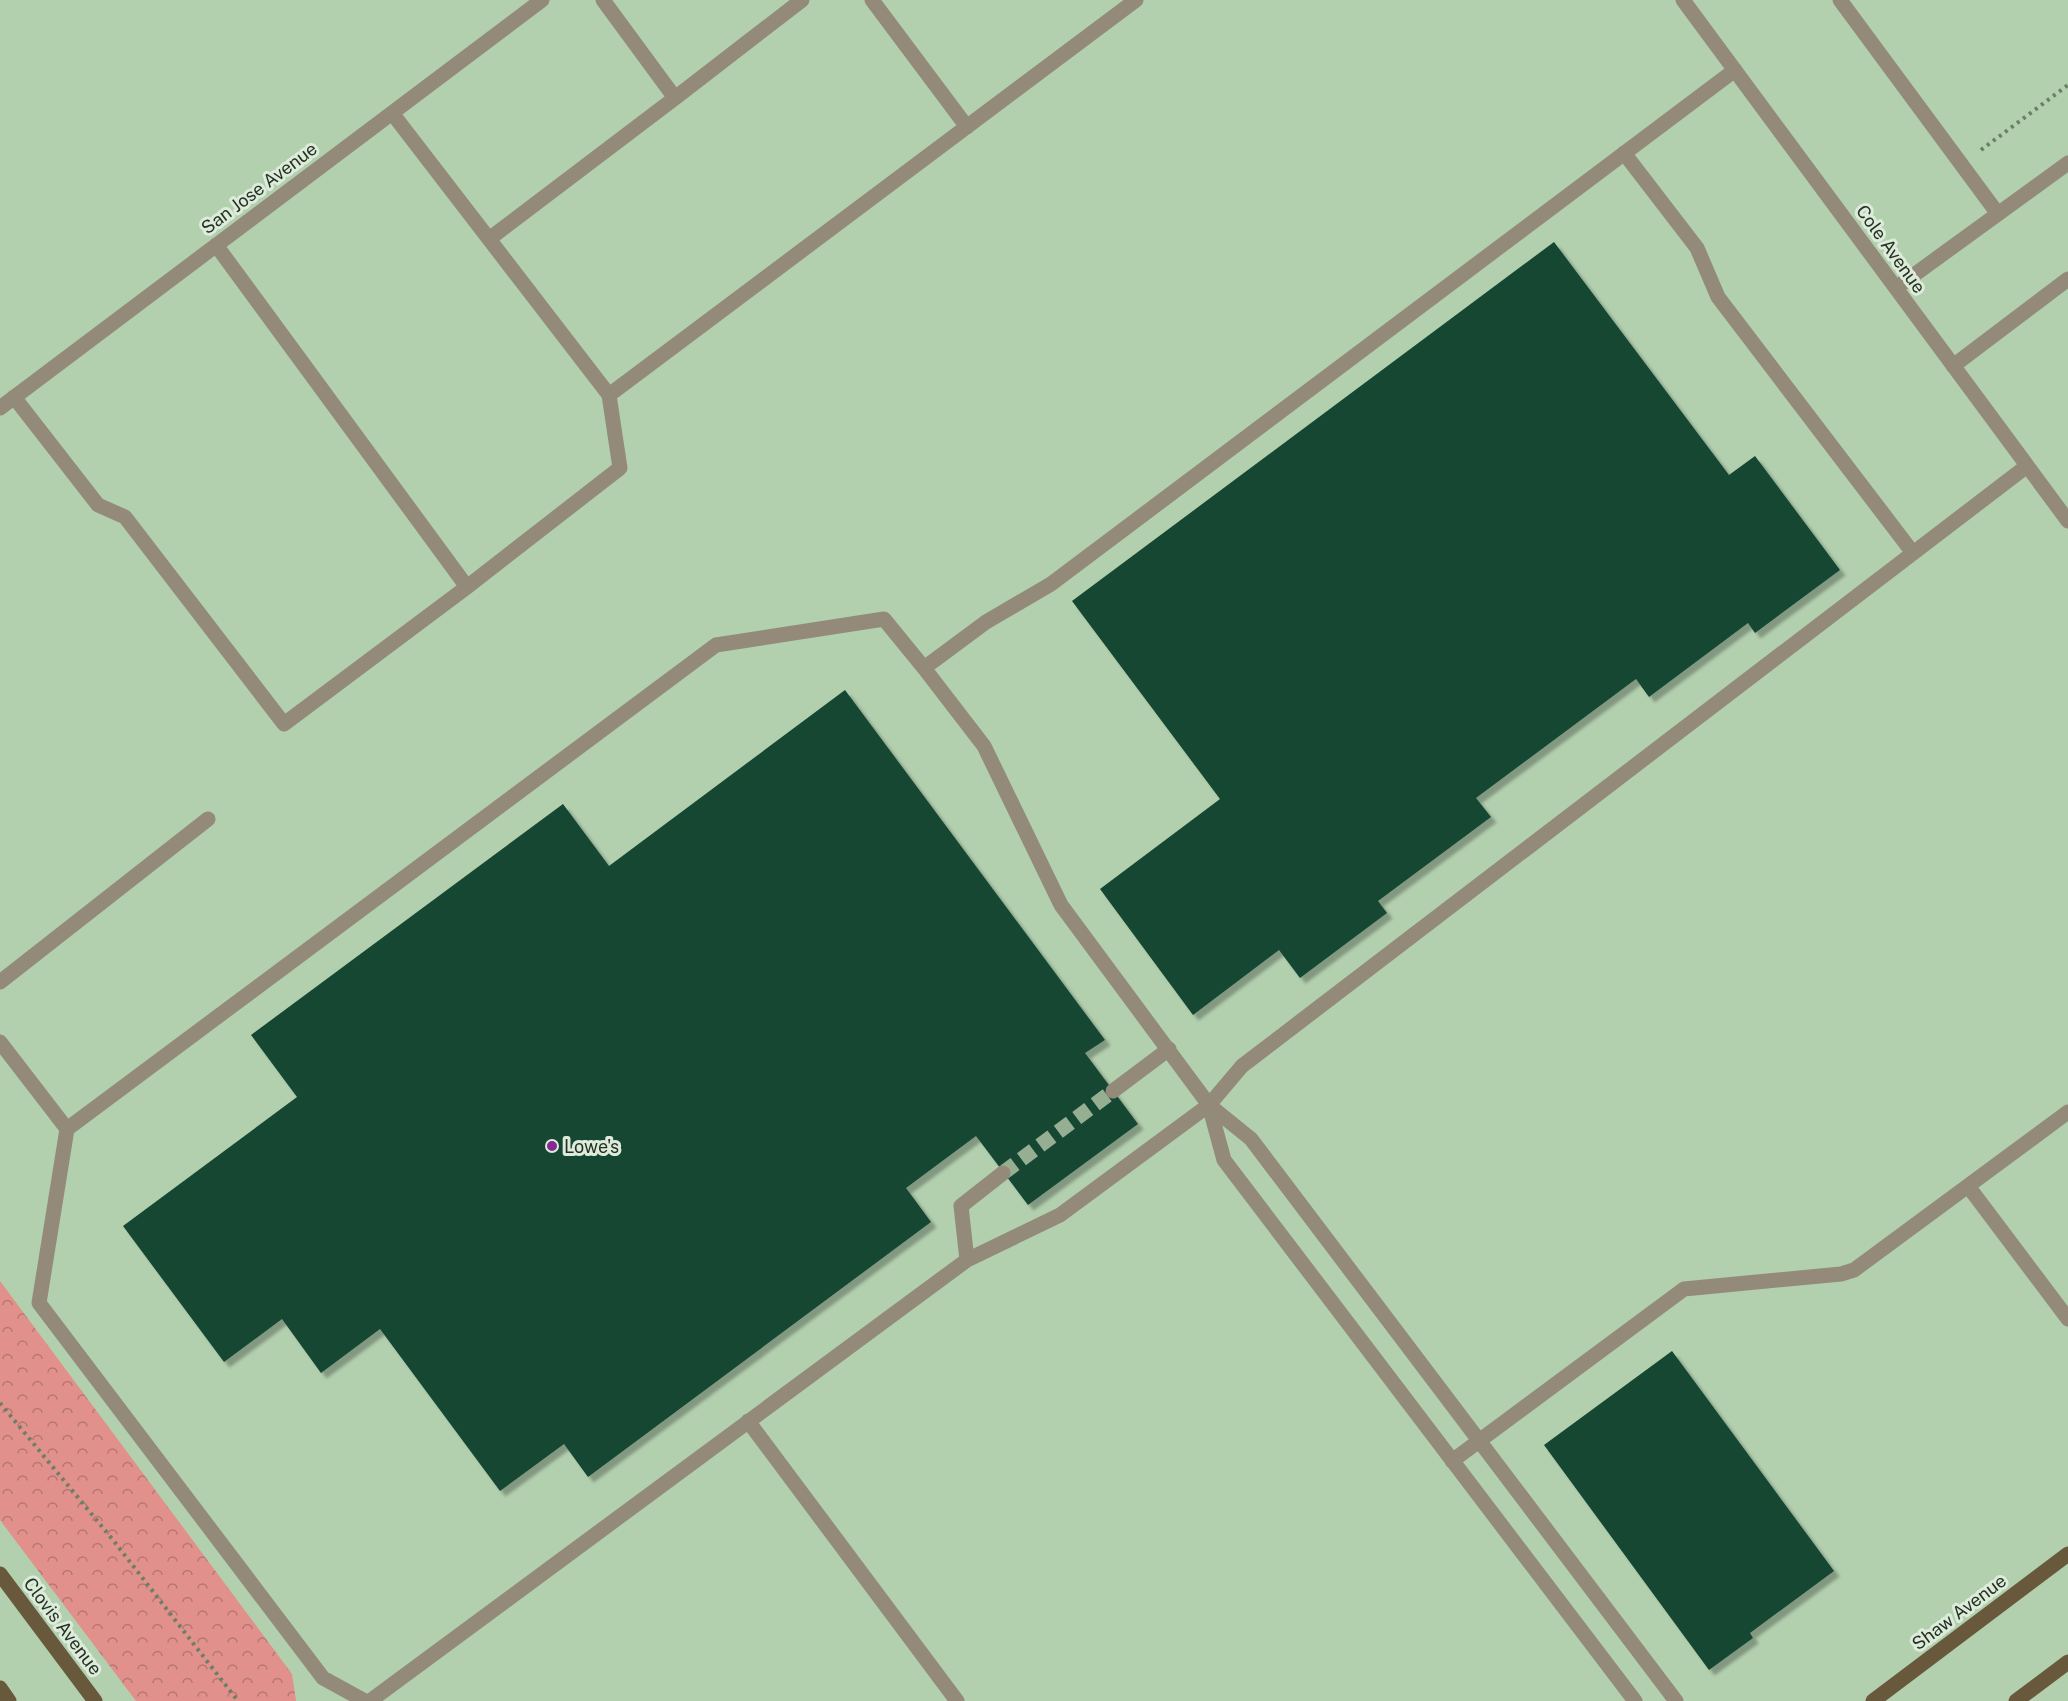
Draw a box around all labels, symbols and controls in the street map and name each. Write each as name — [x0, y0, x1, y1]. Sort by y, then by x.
street label: San Jose Avenue — [197, 138, 321, 238]
street label: Cole Avenue — [1852, 201, 1930, 297]
place label: Lowe's — [564, 1136, 619, 1157]
marker: Lowe's — [545, 1139, 559, 1153]
street label: Shaw Avenue — [1908, 1570, 2010, 1654]
street label: Clovis Avenue — [20, 1573, 106, 1679]

